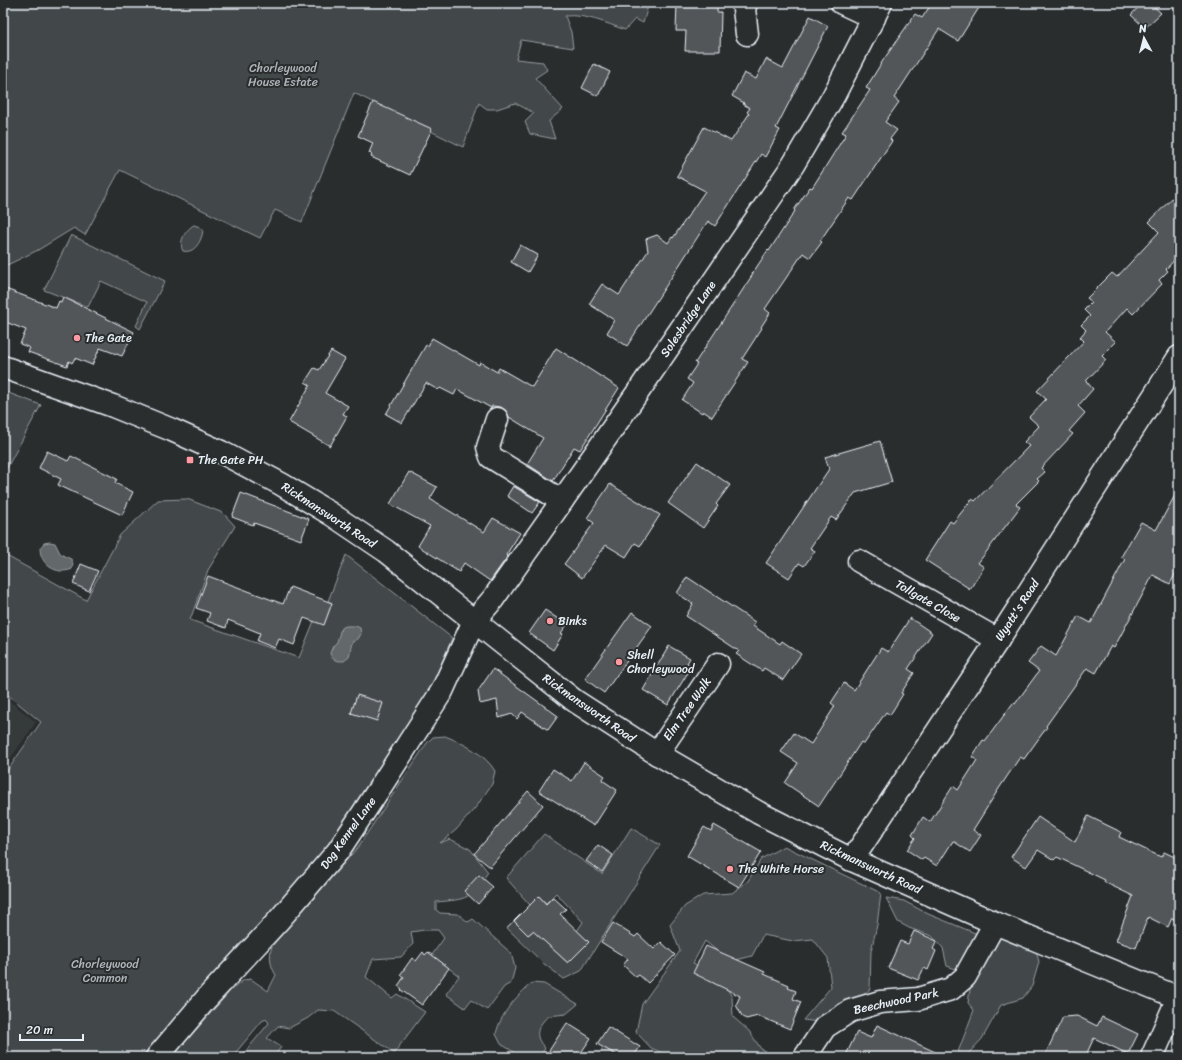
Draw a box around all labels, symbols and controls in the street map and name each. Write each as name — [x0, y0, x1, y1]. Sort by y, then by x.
north arrow — [1124, 18, 1164, 58]
text: N — [1137, 19, 1148, 39]
park label: Chorleywood House Estate — [248, 57, 318, 93]
street label: Solesbridge Lane — [654, 276, 722, 362]
place label: The Gate — [85, 327, 132, 349]
marker: The Gate — [72, 333, 82, 343]
place label: The Gate PH — [198, 449, 264, 471]
marker: The Gate PH — [185, 455, 195, 465]
street label: Rickmansworth Road — [277, 476, 382, 555]
street label: Tollgate Close — [891, 573, 965, 629]
street label: Wyatt's Road — [989, 574, 1046, 645]
place label: Binks — [558, 610, 587, 632]
marker: Binks — [545, 616, 555, 626]
place label: Shell Chorleywood — [627, 644, 695, 680]
marker: Shell Chorleywood — [614, 657, 624, 667]
street label: Rickmansworth Road — [538, 668, 642, 749]
street label: Elm Tree Walk — [657, 672, 718, 746]
street label: Dog Kennel Lane — [314, 792, 382, 874]
street label: Rickmansworth Road — [817, 834, 927, 901]
place label: The White Horse — [738, 858, 824, 880]
marker: The White Horse — [725, 864, 735, 874]
park label: Chorleywood Common — [71, 953, 139, 989]
street label: Beechwood Park — [851, 981, 941, 1021]
scale bar — [20, 1016, 83, 1042]
text: 20 m — [26, 1019, 53, 1041]

